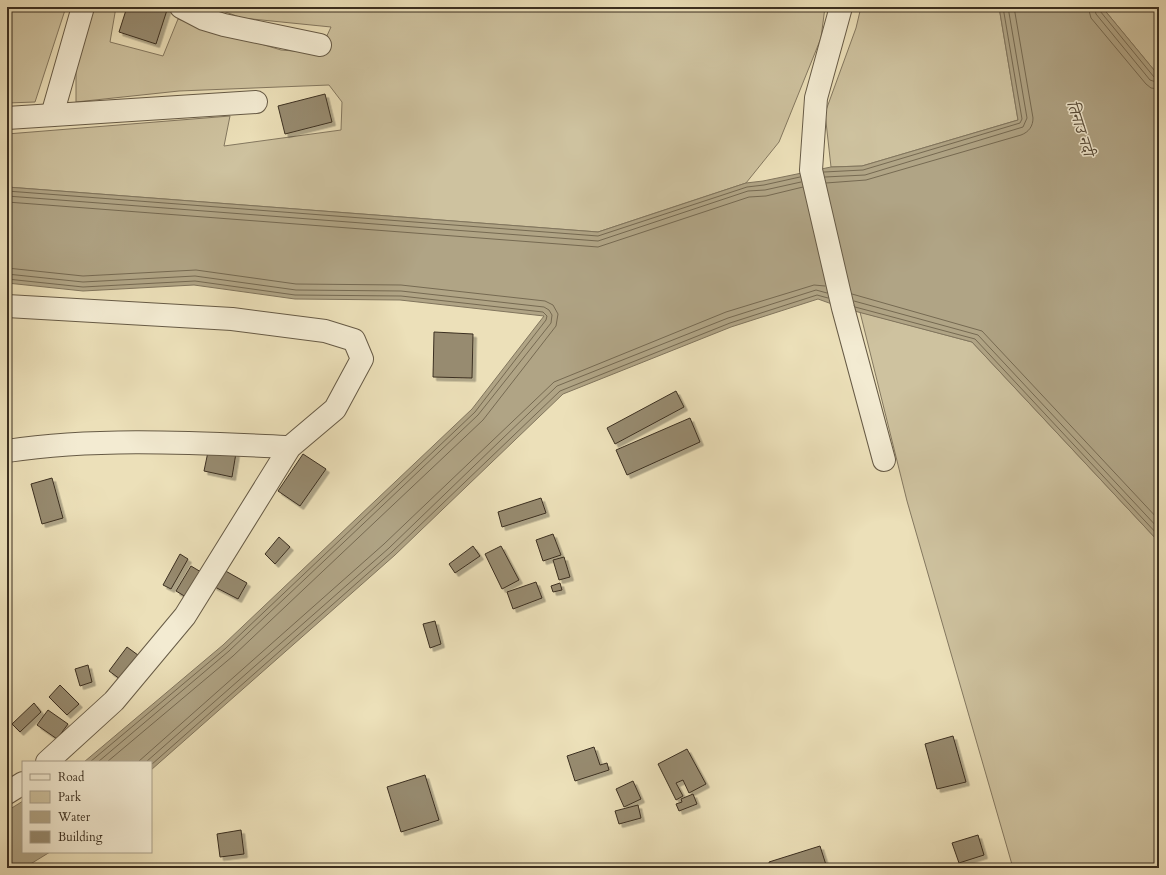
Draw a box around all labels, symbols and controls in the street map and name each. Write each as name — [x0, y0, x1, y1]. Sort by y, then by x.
water label: तिनाउ नदी — [1061, 98, 1100, 161]
legend — [22, 761, 152, 853]
text: Road — [58, 769, 85, 785]
text: Park — [58, 789, 82, 805]
text: Water — [57, 809, 91, 825]
text: Building — [58, 829, 103, 845]

